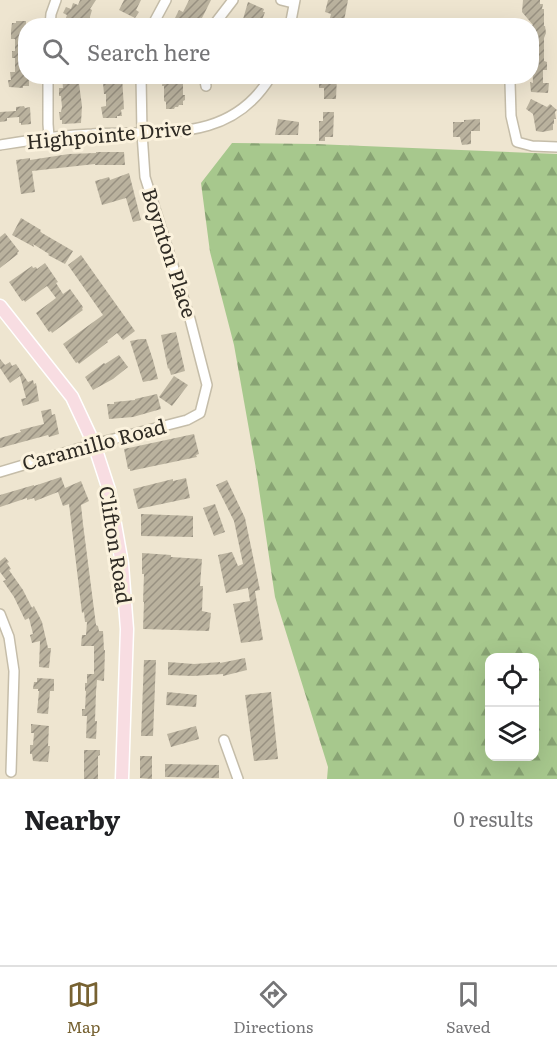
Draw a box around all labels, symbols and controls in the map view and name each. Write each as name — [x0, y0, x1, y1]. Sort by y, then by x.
search box — [18, 18, 539, 84]
icon: search — [39, 35, 72, 68]
text: Search here — [87, 35, 210, 68]
street label: Highpointe Drive — [25, 111, 193, 155]
street label: Boynton Place — [136, 183, 206, 321]
street label: Caramillo Road — [18, 409, 169, 477]
street label: Clifton Road — [93, 483, 141, 606]
map controls — [485, 653, 539, 761]
button: locate — [485, 653, 539, 707]
button: layers — [485, 707, 539, 761]
text: Nearby — [24, 799, 120, 838]
text: 0 results — [453, 803, 533, 833]
tab: Map — [66, 978, 100, 1038]
tab: Directions — [233, 978, 313, 1038]
tab: Saved — [446, 978, 491, 1038]

